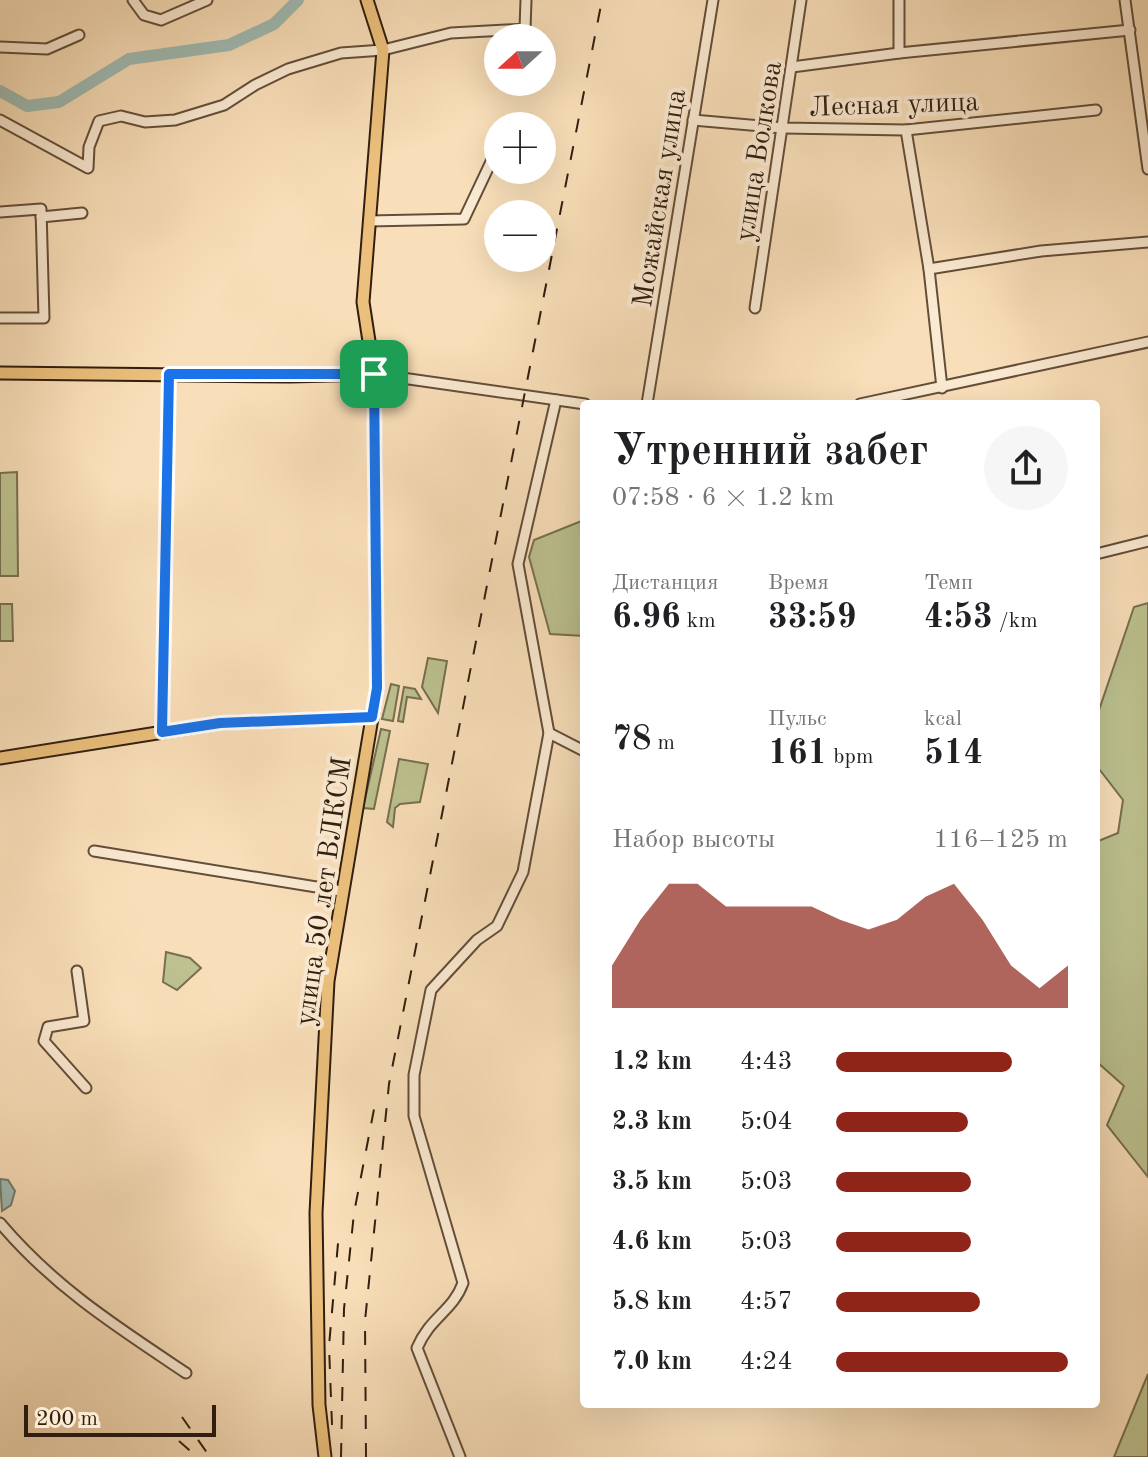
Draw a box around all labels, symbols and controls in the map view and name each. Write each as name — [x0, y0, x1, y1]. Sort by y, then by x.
north arrow — [484, 24, 556, 96]
map controls — [484, 24, 556, 272]
street label: улица Волкова — [732, 59, 788, 244]
street label: Можайская улица — [630, 87, 692, 310]
street label: Лесная улица — [809, 89, 980, 123]
button: + — [484, 112, 556, 184]
button: − — [484, 200, 556, 272]
pin — [340, 340, 408, 408]
icon: arrive — [352, 352, 396, 396]
button: share — [984, 426, 1068, 510]
text: Утренний забег — [612, 430, 928, 474]
text: 07:58 · 6 × 1.2 km — [612, 485, 834, 511]
text: Дистанция — [612, 572, 718, 594]
text: Время — [768, 572, 829, 594]
text: Темп — [924, 572, 973, 594]
text: 6.96 — [612, 601, 681, 635]
text: 33:59 — [768, 601, 856, 635]
text: 4:53 — [924, 601, 993, 635]
text: km — [681, 610, 716, 632]
text: /km — [993, 610, 1038, 632]
text: Пульс — [768, 708, 827, 730]
text: kcal — [924, 708, 962, 730]
text: 78 — [612, 723, 651, 757]
text: m — [651, 732, 675, 754]
text: 161 — [768, 737, 827, 771]
text: 514 — [924, 737, 983, 771]
text: bpm — [827, 746, 873, 768]
street label: улица 50 лет ВЛКСМ — [292, 755, 358, 1028]
text: Набор высоты — [612, 827, 775, 853]
text: 116–125 m — [933, 827, 1068, 853]
text: 1.2 km — [612, 1049, 692, 1075]
text: 4:43 — [740, 1049, 793, 1075]
text: 2.3 km — [612, 1109, 692, 1135]
text: 5:04 — [740, 1109, 793, 1135]
text: 3.5 km — [612, 1169, 692, 1195]
text: 5:03 — [740, 1169, 793, 1195]
text: 4.6 km — [612, 1229, 692, 1255]
text: 5:03 — [740, 1229, 793, 1255]
text: 5.8 km — [612, 1289, 692, 1315]
text: 4:57 — [740, 1289, 793, 1315]
text: 7.0 km — [612, 1349, 692, 1375]
text: 4:24 — [740, 1349, 793, 1375]
scale bar — [24, 1401, 216, 1437]
text: 200 m — [36, 1408, 98, 1430]

